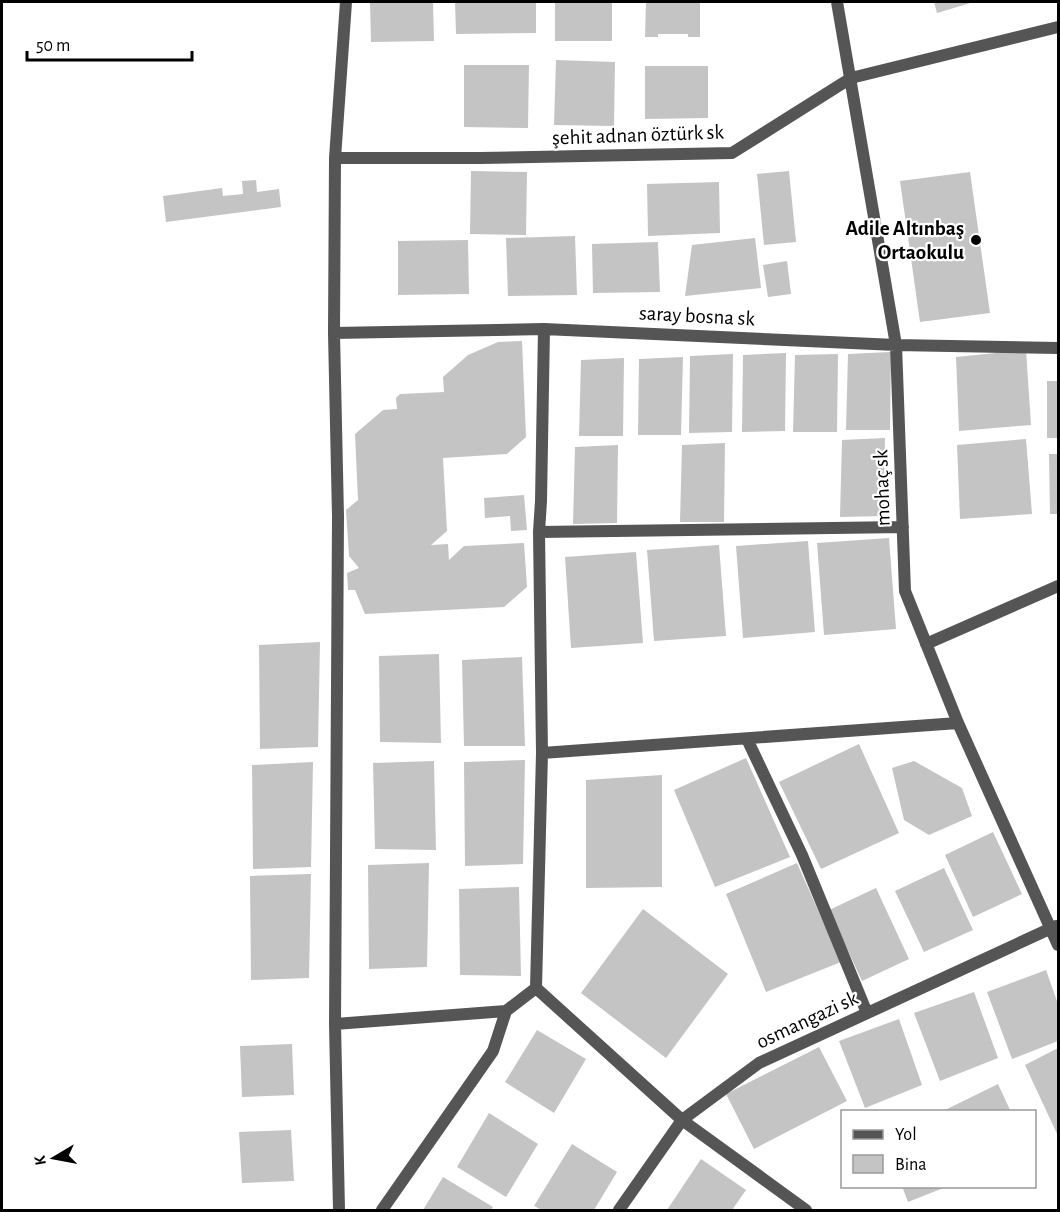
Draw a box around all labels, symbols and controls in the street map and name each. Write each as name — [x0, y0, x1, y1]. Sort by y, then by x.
scale bar — [27, 24, 192, 62]
text: 50 m — [36, 37, 70, 55]
street label: şehit adnan öztürk sk — [552, 121, 725, 148]
place label: Adile Altınbaş Ortaokulu — [845, 218, 964, 263]
marker: Adile Altınbaş Ortaokulu — [969, 233, 983, 247]
street label: saray bosna sk — [639, 302, 756, 330]
street label: mohaç sk — [870, 449, 894, 527]
street label: osmangazi sk — [753, 987, 861, 1053]
legend — [841, 1110, 1036, 1188]
text: Yol — [895, 1126, 917, 1144]
north arrow — [24, 1128, 84, 1188]
text: K — [31, 1154, 49, 1166]
text: Bina — [895, 1156, 927, 1174]

